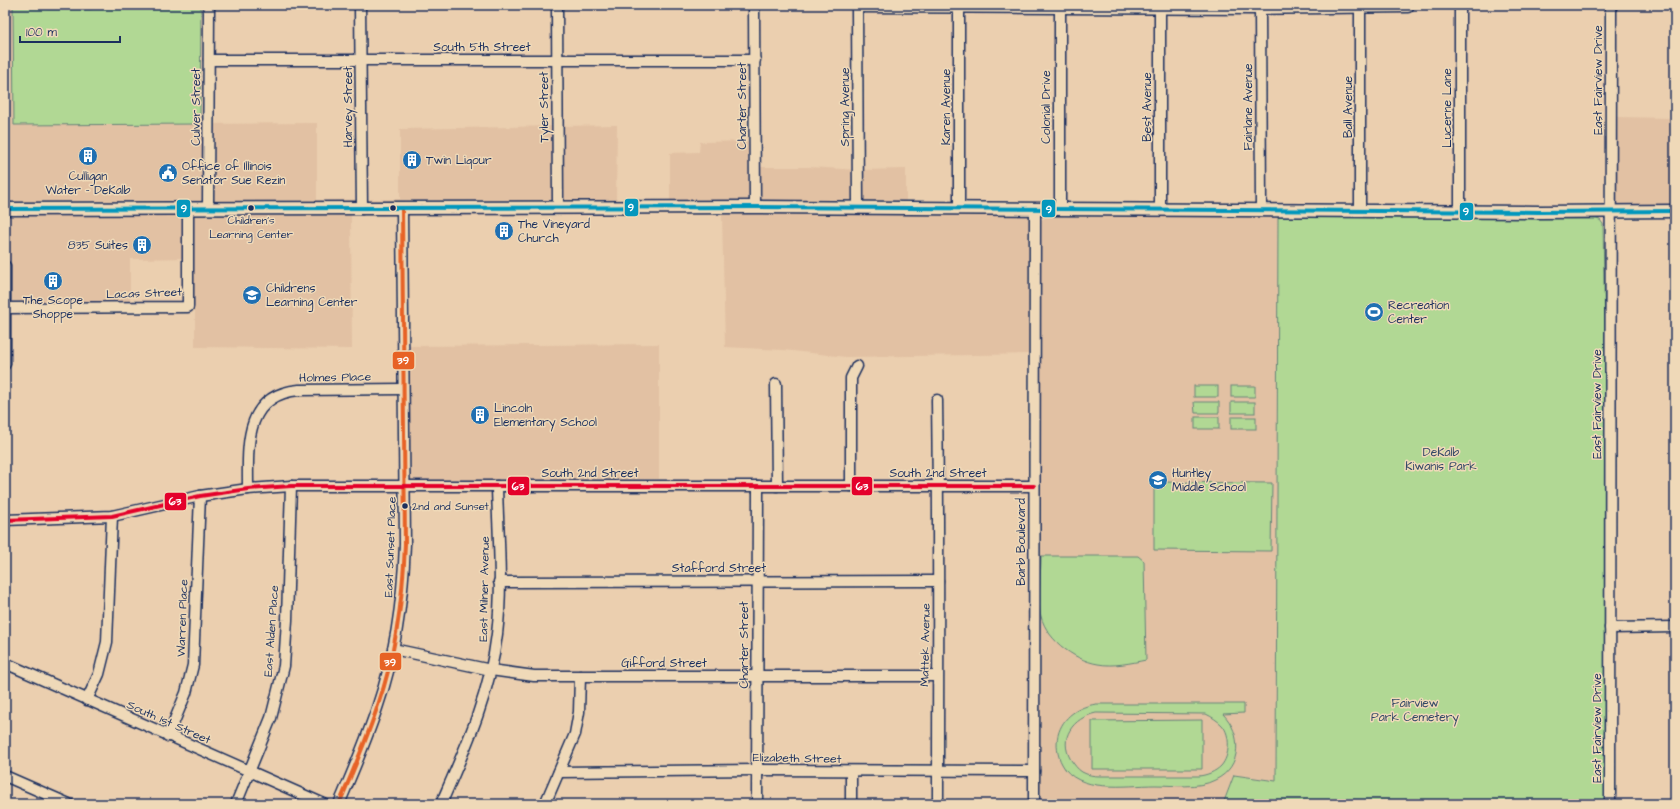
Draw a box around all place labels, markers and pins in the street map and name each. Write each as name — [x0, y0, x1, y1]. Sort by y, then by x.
building icon: Culligan Water - DeKalb — [77, 145, 99, 167]
building icon: Twin Liqour — [401, 149, 423, 171]
place label: Twin Liqour — [426, 152, 492, 169]
place label: Office of Illinois Senator Sue Rezin — [182, 158, 285, 189]
public building icon: Office of Illinois Senator Sue Rezin — [157, 162, 179, 184]
place label: Culligan Water - DeKalb — [46, 168, 131, 199]
marker: Children's Learning Center — [246, 203, 256, 213]
unlabelled marker — [388, 203, 398, 213]
place label: Children's Learning Center — [209, 213, 293, 243]
place label: The Vineyard Church — [518, 216, 590, 247]
building icon: The Vineyard Church — [493, 220, 515, 242]
building icon: 835 Suites — [131, 234, 153, 256]
place label: 835 Suites — [68, 237, 128, 254]
building icon: The Scope Shoppe — [42, 270, 64, 292]
place label: Childrens Learning Center — [266, 280, 358, 312]
school or university icon: Childrens Learning Center — [241, 284, 263, 306]
place label: The Scope Shoppe — [23, 292, 83, 323]
place label: Recreation Center — [1388, 297, 1449, 328]
sports icon: Recreation Center — [1363, 301, 1385, 323]
place label: Lincoln Elementary School — [494, 400, 597, 432]
building icon: Lincoln Elementary School — [469, 404, 491, 426]
place label: Huntley Middle School — [1172, 465, 1246, 496]
school or university icon: Huntley Middle School — [1147, 469, 1169, 491]
place label: 2nd and Sunset — [412, 499, 490, 514]
marker: 2nd and Sunset — [400, 501, 410, 511]

